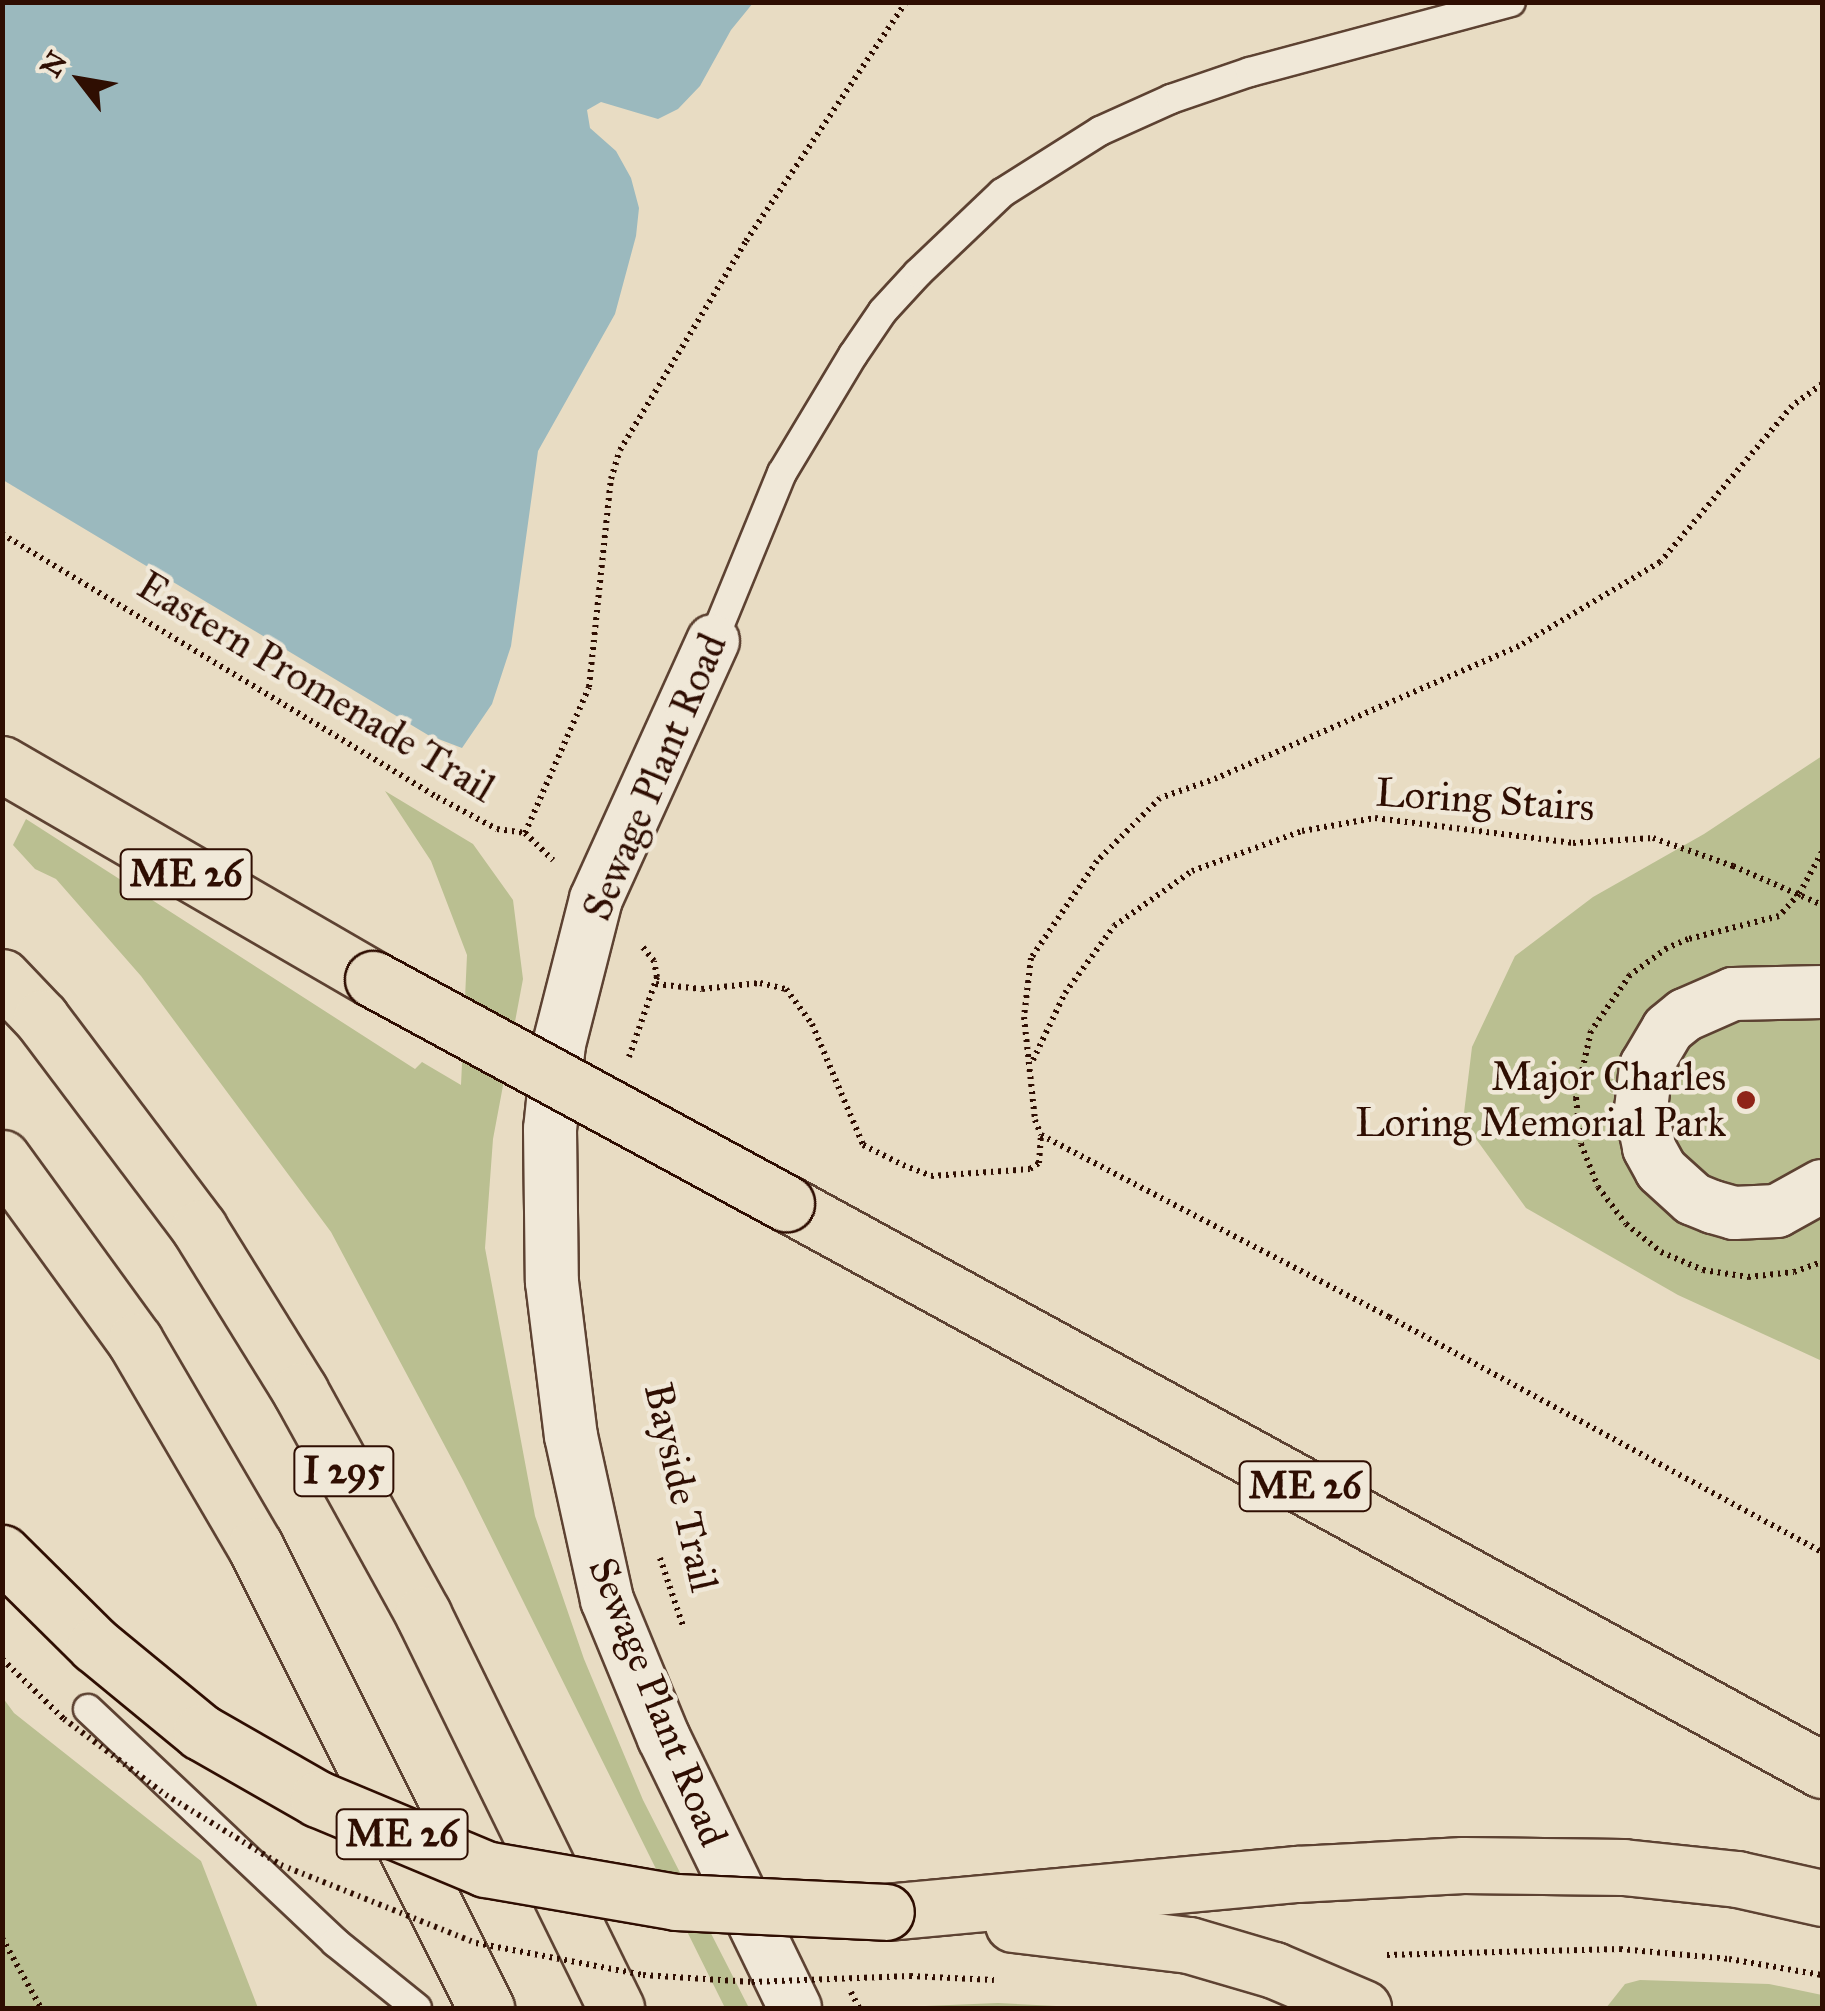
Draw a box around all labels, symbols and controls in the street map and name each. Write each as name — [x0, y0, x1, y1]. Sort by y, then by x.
north arrow — [30, 30, 130, 130]
text: N — [33, 45, 75, 83]
street label: Eastern Promenade Trail — [129, 561, 503, 813]
street label: Sewage Plant Road — [573, 626, 737, 928]
street label: Loring Stairs — [1374, 768, 1596, 832]
road number: ME 26 — [119, 841, 254, 907]
place label: Major Charles Loring Memorial Park — [1355, 1053, 1726, 1147]
marker: Major Charles Loring Memorial Park — [1735, 1089, 1757, 1111]
street label: Bayside Trail — [634, 1378, 728, 1596]
road number: I 295 — [292, 1438, 396, 1504]
road number: ME 26 — [1238, 1453, 1372, 1519]
street label: Sewage Plant Road — [578, 1551, 738, 1853]
road number: ME 26 — [334, 1801, 470, 1867]

